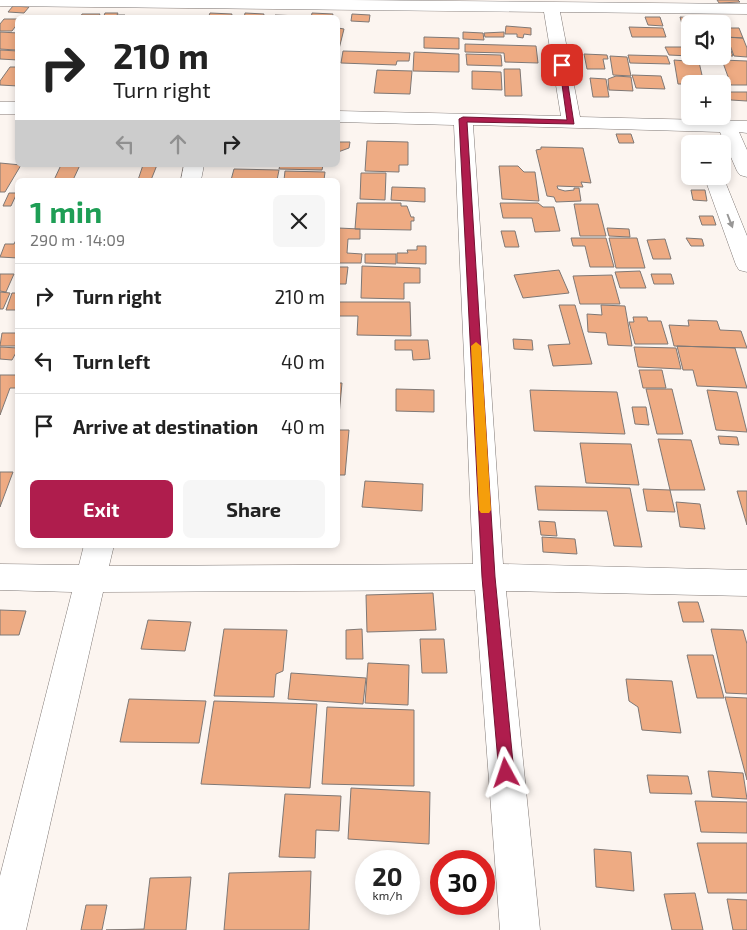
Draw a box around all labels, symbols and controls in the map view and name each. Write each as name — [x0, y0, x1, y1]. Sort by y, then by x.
map controls — [681, 15, 731, 185]
button: sound — [681, 15, 731, 65]
text: 210 m — [113, 34, 209, 76]
icon: right — [30, 35, 95, 100]
pin — [541, 44, 583, 86]
icon: arrive — [548, 51, 576, 79]
button: + — [681, 75, 731, 125]
text: Turn right — [113, 76, 211, 102]
icon: left — [111, 130, 139, 158]
icon: ahead — [164, 130, 192, 158]
icon: right — [217, 130, 245, 158]
button: − — [681, 135, 731, 185]
text: 1 min — [30, 193, 102, 229]
button: close — [273, 195, 325, 247]
one-way arrow — [726, 214, 734, 229]
text: 290 m · 14:09 — [30, 230, 125, 249]
icon: right — [30, 282, 58, 310]
text: Turn right — [73, 285, 161, 308]
text: 210 m — [274, 285, 325, 308]
icon: left — [30, 347, 58, 375]
text: Turn left — [73, 350, 150, 373]
text: 40 m — [281, 350, 325, 373]
icon: arrive — [30, 412, 58, 440]
text: Arrive at destination — [73, 415, 258, 438]
text: 40 m — [281, 415, 325, 438]
button: Exit — [30, 480, 173, 538]
button: Share — [183, 480, 325, 538]
position arrow — [479, 746, 531, 798]
speed limit sign: 30 — [430, 850, 495, 915]
text: 20 — [372, 861, 403, 891]
text: km/h — [373, 888, 402, 902]

